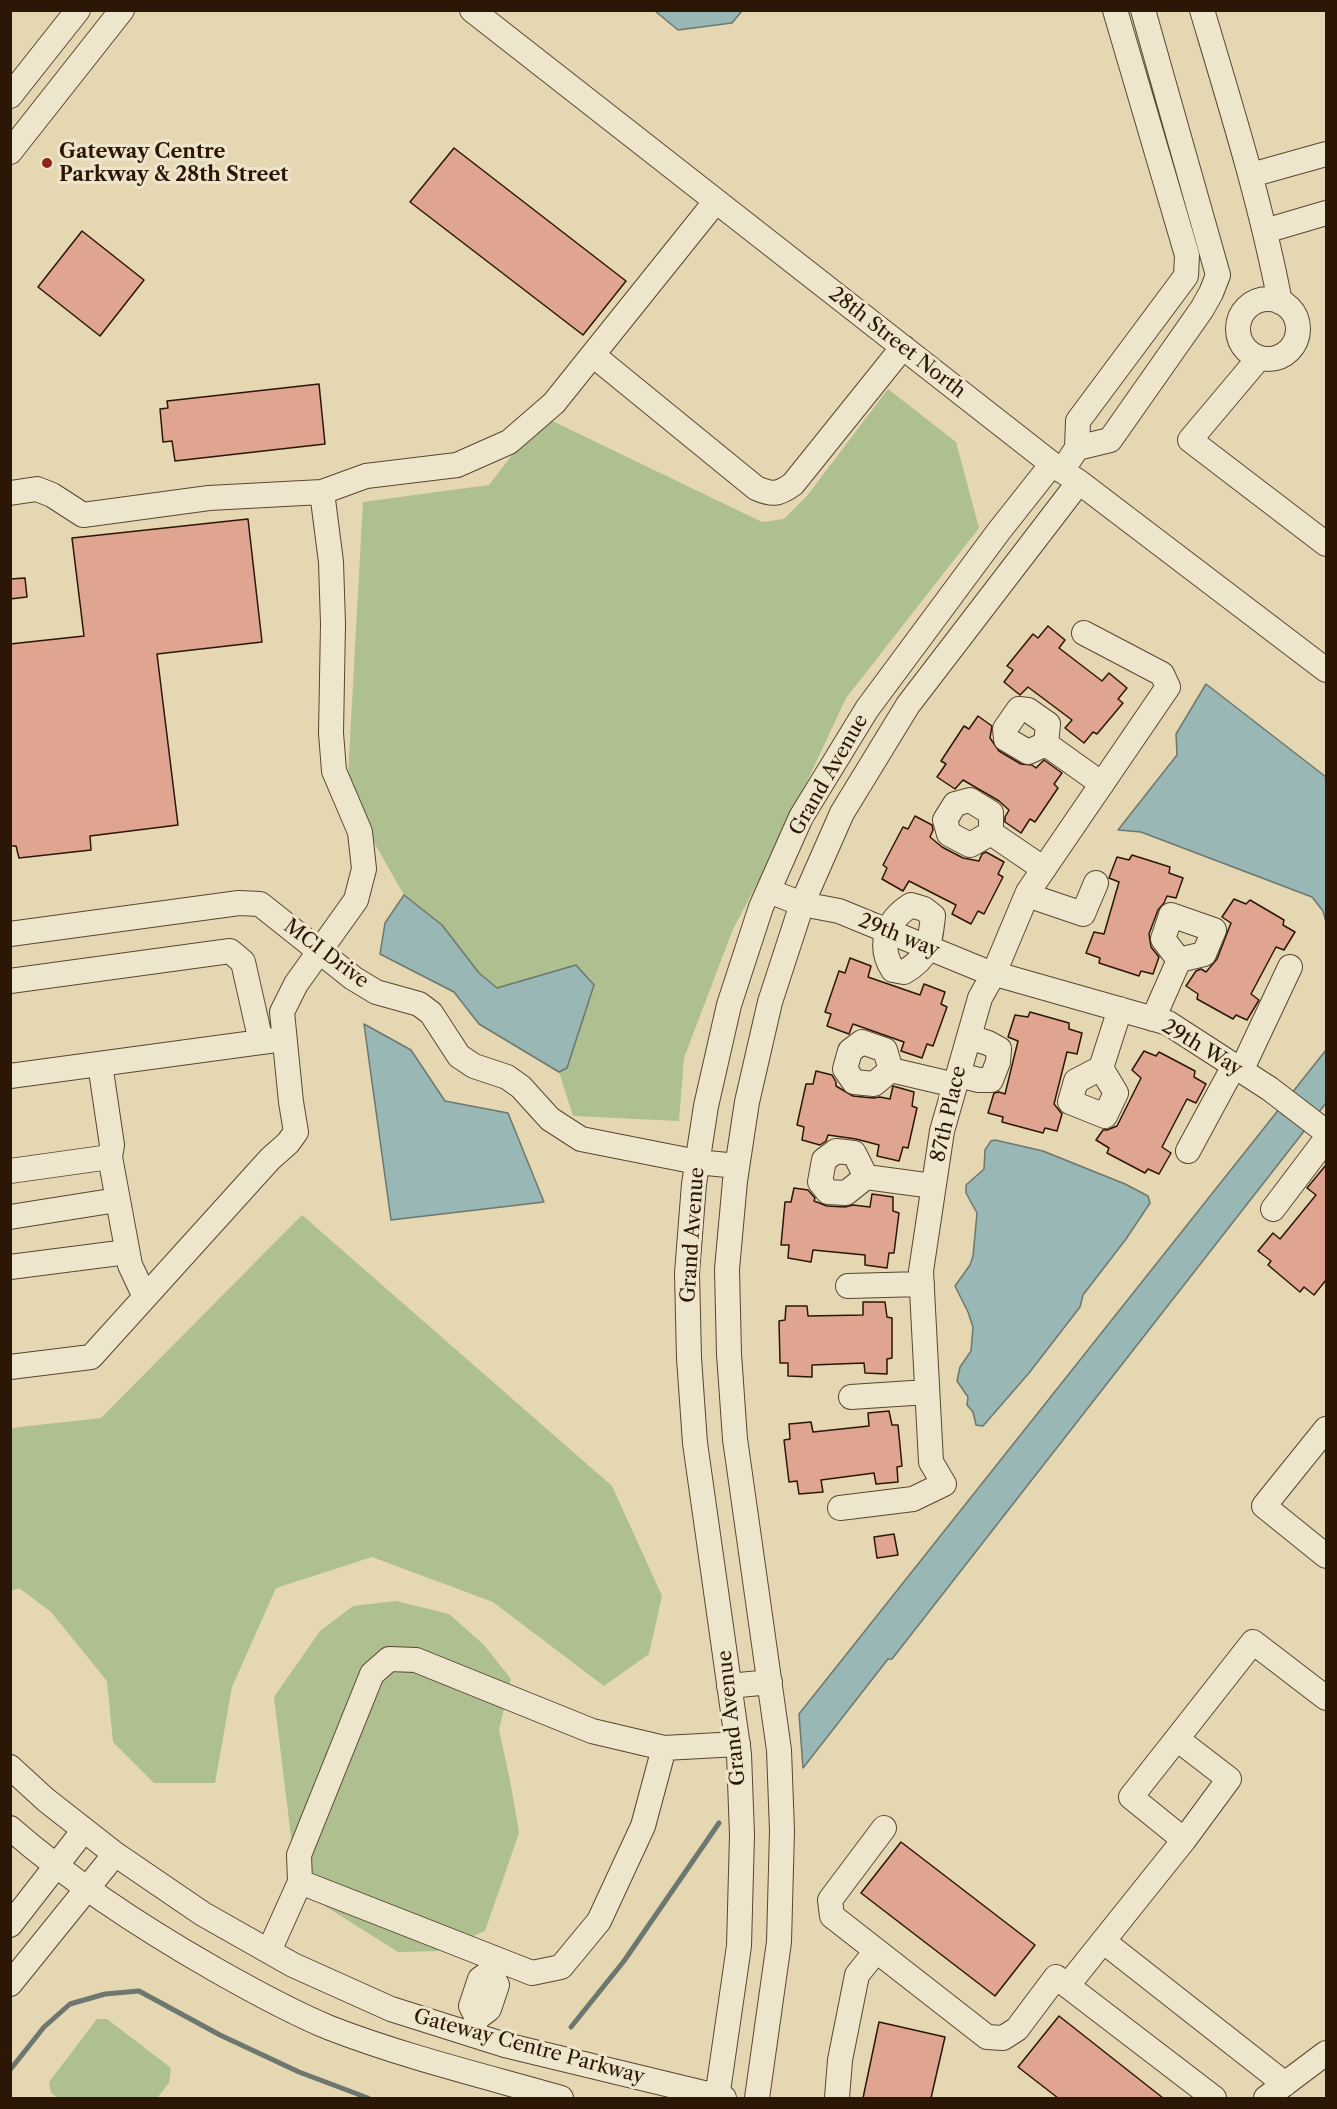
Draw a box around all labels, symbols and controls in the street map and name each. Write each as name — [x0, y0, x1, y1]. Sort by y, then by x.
place label: Gateway Centre Parkway & 28th Street — [59, 140, 288, 187]
marker: Gateway Centre Parkway & 28th Street — [40, 156, 54, 170]
street label: 28th Street North — [824, 282, 970, 404]
street label: Grand Avenue — [785, 710, 873, 840]
street label: 29th way — [855, 909, 943, 963]
street label: MCI Drive — [279, 914, 373, 994]
street label: 29th Way — [1157, 1015, 1247, 1081]
street label: 87th Place — [926, 1064, 972, 1164]
street label: Grand Avenue — [676, 1166, 710, 1304]
street label: Grand Avenue — [713, 1649, 751, 1787]
street label: Gateway Centre Parkway — [411, 2005, 647, 2089]

